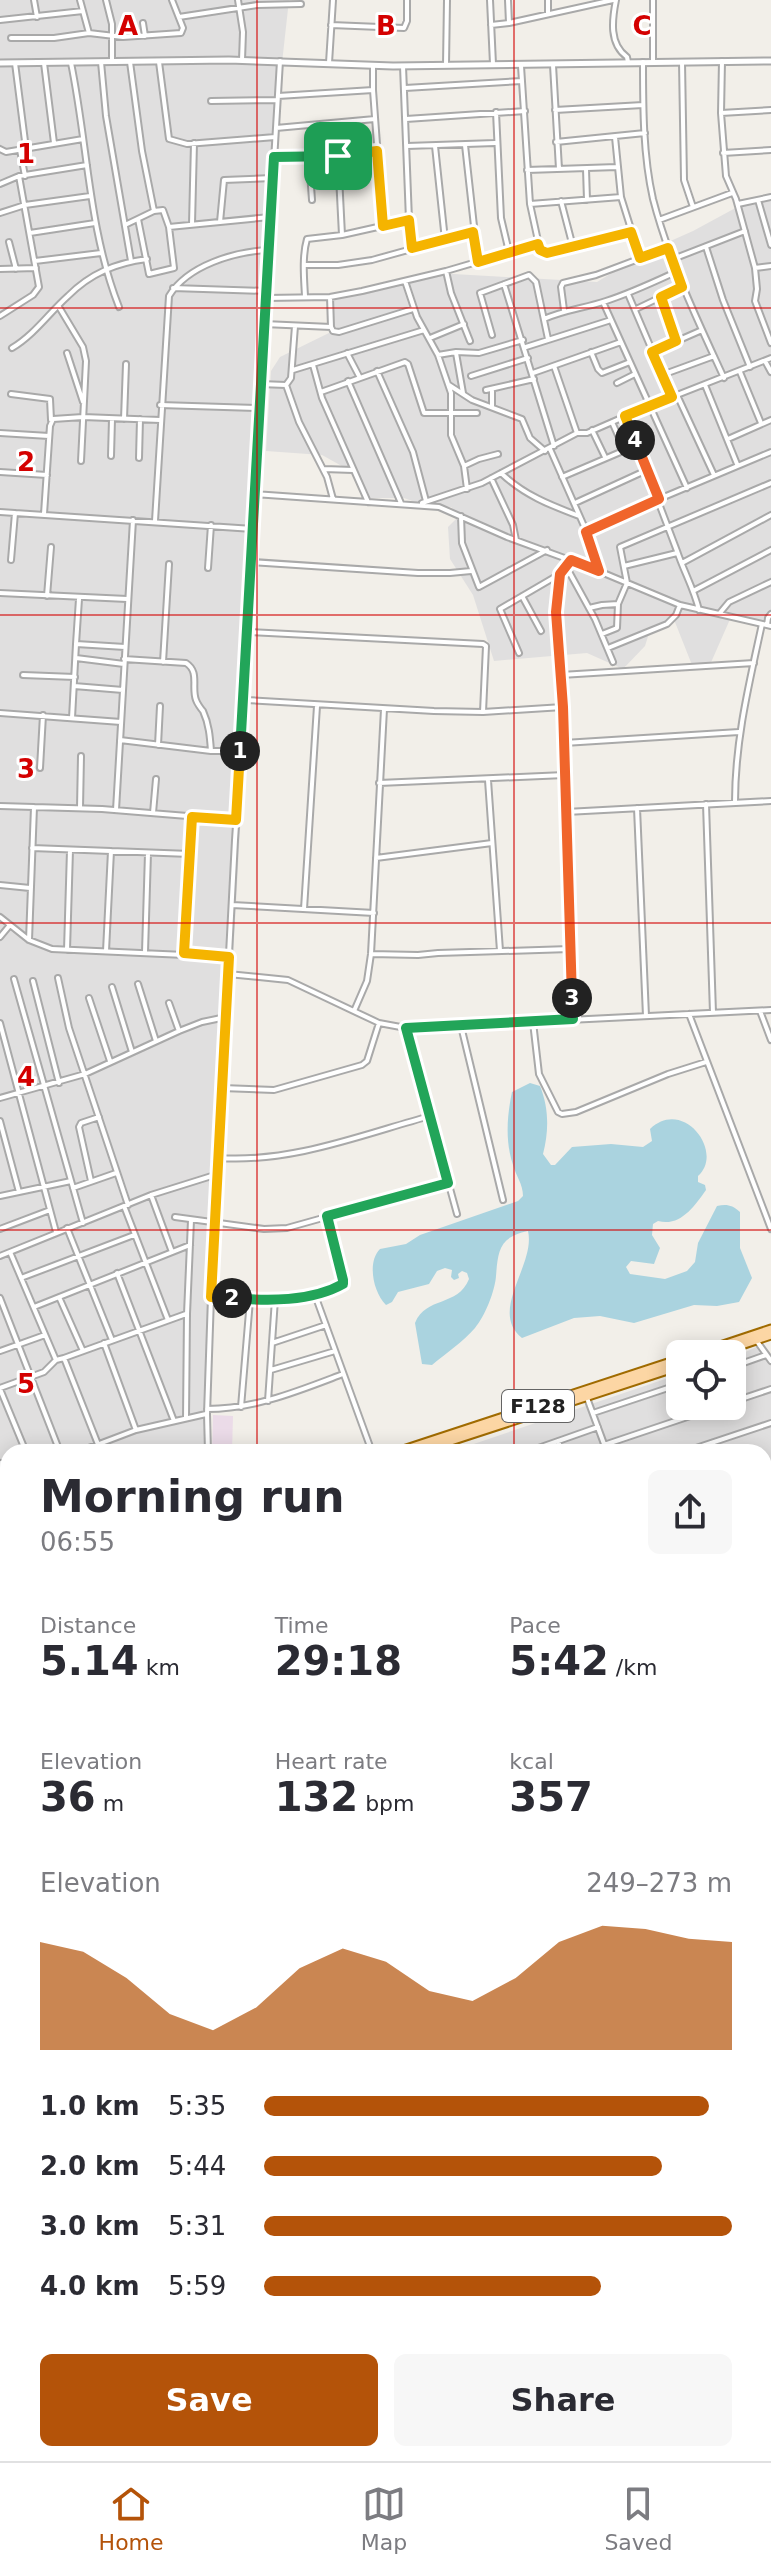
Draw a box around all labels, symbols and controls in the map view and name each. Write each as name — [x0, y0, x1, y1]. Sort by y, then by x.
text: A — [118, 11, 138, 41]
text: B — [376, 11, 396, 41]
text: C — [632, 11, 652, 41]
pin — [304, 122, 372, 190]
icon: arrive — [316, 134, 360, 178]
text: 1 — [17, 139, 35, 169]
pin: 4 — [615, 420, 655, 460]
text: 4 — [627, 427, 643, 452]
text: 2 — [17, 447, 35, 477]
pin: 1 — [220, 731, 260, 771]
text: 1 — [232, 738, 248, 763]
text: 3 — [17, 754, 35, 784]
pin: 3 — [552, 978, 592, 1018]
text: 3 — [564, 985, 580, 1010]
text: 4 — [17, 1062, 35, 1092]
pin: 2 — [212, 1278, 252, 1318]
text: 2 — [224, 1285, 240, 1310]
map controls — [666, 1340, 746, 1420]
button: locate — [666, 1340, 746, 1420]
text: 5 — [17, 1369, 35, 1399]
road number: F128 — [502, 1390, 574, 1422]
button: share — [648, 1470, 732, 1554]
text: Morning run — [40, 1471, 345, 1522]
text: 06:55 — [40, 1527, 115, 1557]
text: Distance — [40, 1613, 136, 1638]
text: Time — [275, 1613, 329, 1638]
text: Pace — [509, 1613, 561, 1638]
text: 5.14 — [40, 1638, 139, 1684]
text: 29:18 — [275, 1638, 402, 1684]
text: 5:42 — [509, 1638, 609, 1684]
text: km — [139, 1655, 180, 1680]
text: /km — [609, 1655, 657, 1680]
text: Elevation — [40, 1749, 142, 1774]
text: Heart rate — [275, 1749, 388, 1774]
text: kcal — [509, 1749, 554, 1774]
text: 36 — [40, 1774, 96, 1820]
text: 132 — [275, 1774, 358, 1820]
text: 357 — [509, 1774, 593, 1820]
text: m — [96, 1791, 124, 1816]
text: bpm — [358, 1791, 415, 1816]
text: Elevation — [40, 1868, 161, 1898]
text: 249–273 m — [586, 1868, 732, 1898]
text: 1.0 km — [40, 2091, 140, 2121]
text: 5:35 — [168, 2091, 226, 2121]
text: 2.0 km — [40, 2151, 140, 2181]
text: 5:44 — [168, 2151, 226, 2181]
text: 3.0 km — [40, 2211, 140, 2241]
text: 5:31 — [168, 2211, 226, 2241]
text: 4.0 km — [40, 2271, 140, 2301]
text: 5:59 — [168, 2271, 226, 2301]
button: Save — [40, 2354, 378, 2446]
button: Share — [394, 2354, 732, 2446]
tab: Home — [99, 2482, 164, 2555]
tab: Map — [361, 2482, 407, 2555]
tab: Saved — [604, 2482, 672, 2555]

